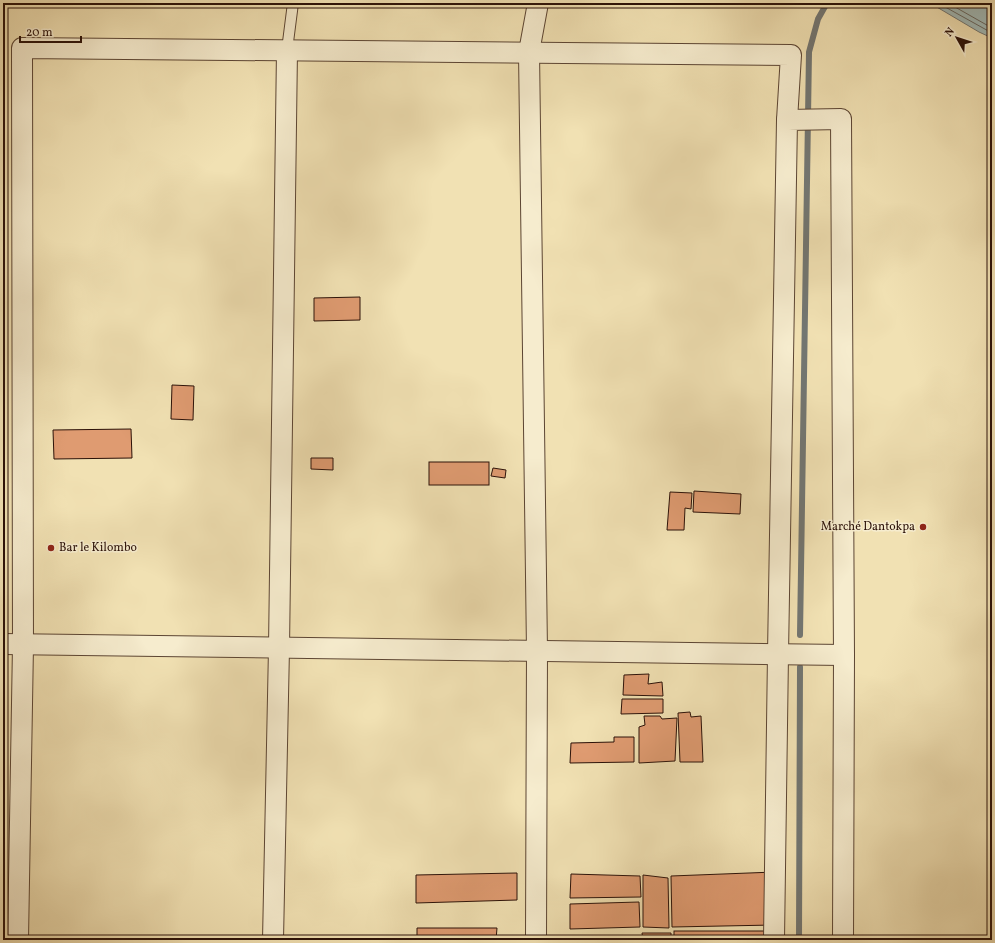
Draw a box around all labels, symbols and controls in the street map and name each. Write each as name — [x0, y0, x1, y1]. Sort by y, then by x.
scale bar — [20, 18, 81, 44]
north arrow — [937, 18, 977, 58]
text: 20 m — [26, 25, 53, 41]
text: N — [942, 25, 959, 40]
place label: Marché Dantokpa — [821, 519, 915, 535]
marker: Marché Dantokpa — [918, 522, 928, 532]
place label: Bar le Kilombo — [59, 540, 137, 556]
marker: Bar le Kilombo — [46, 543, 56, 553]

